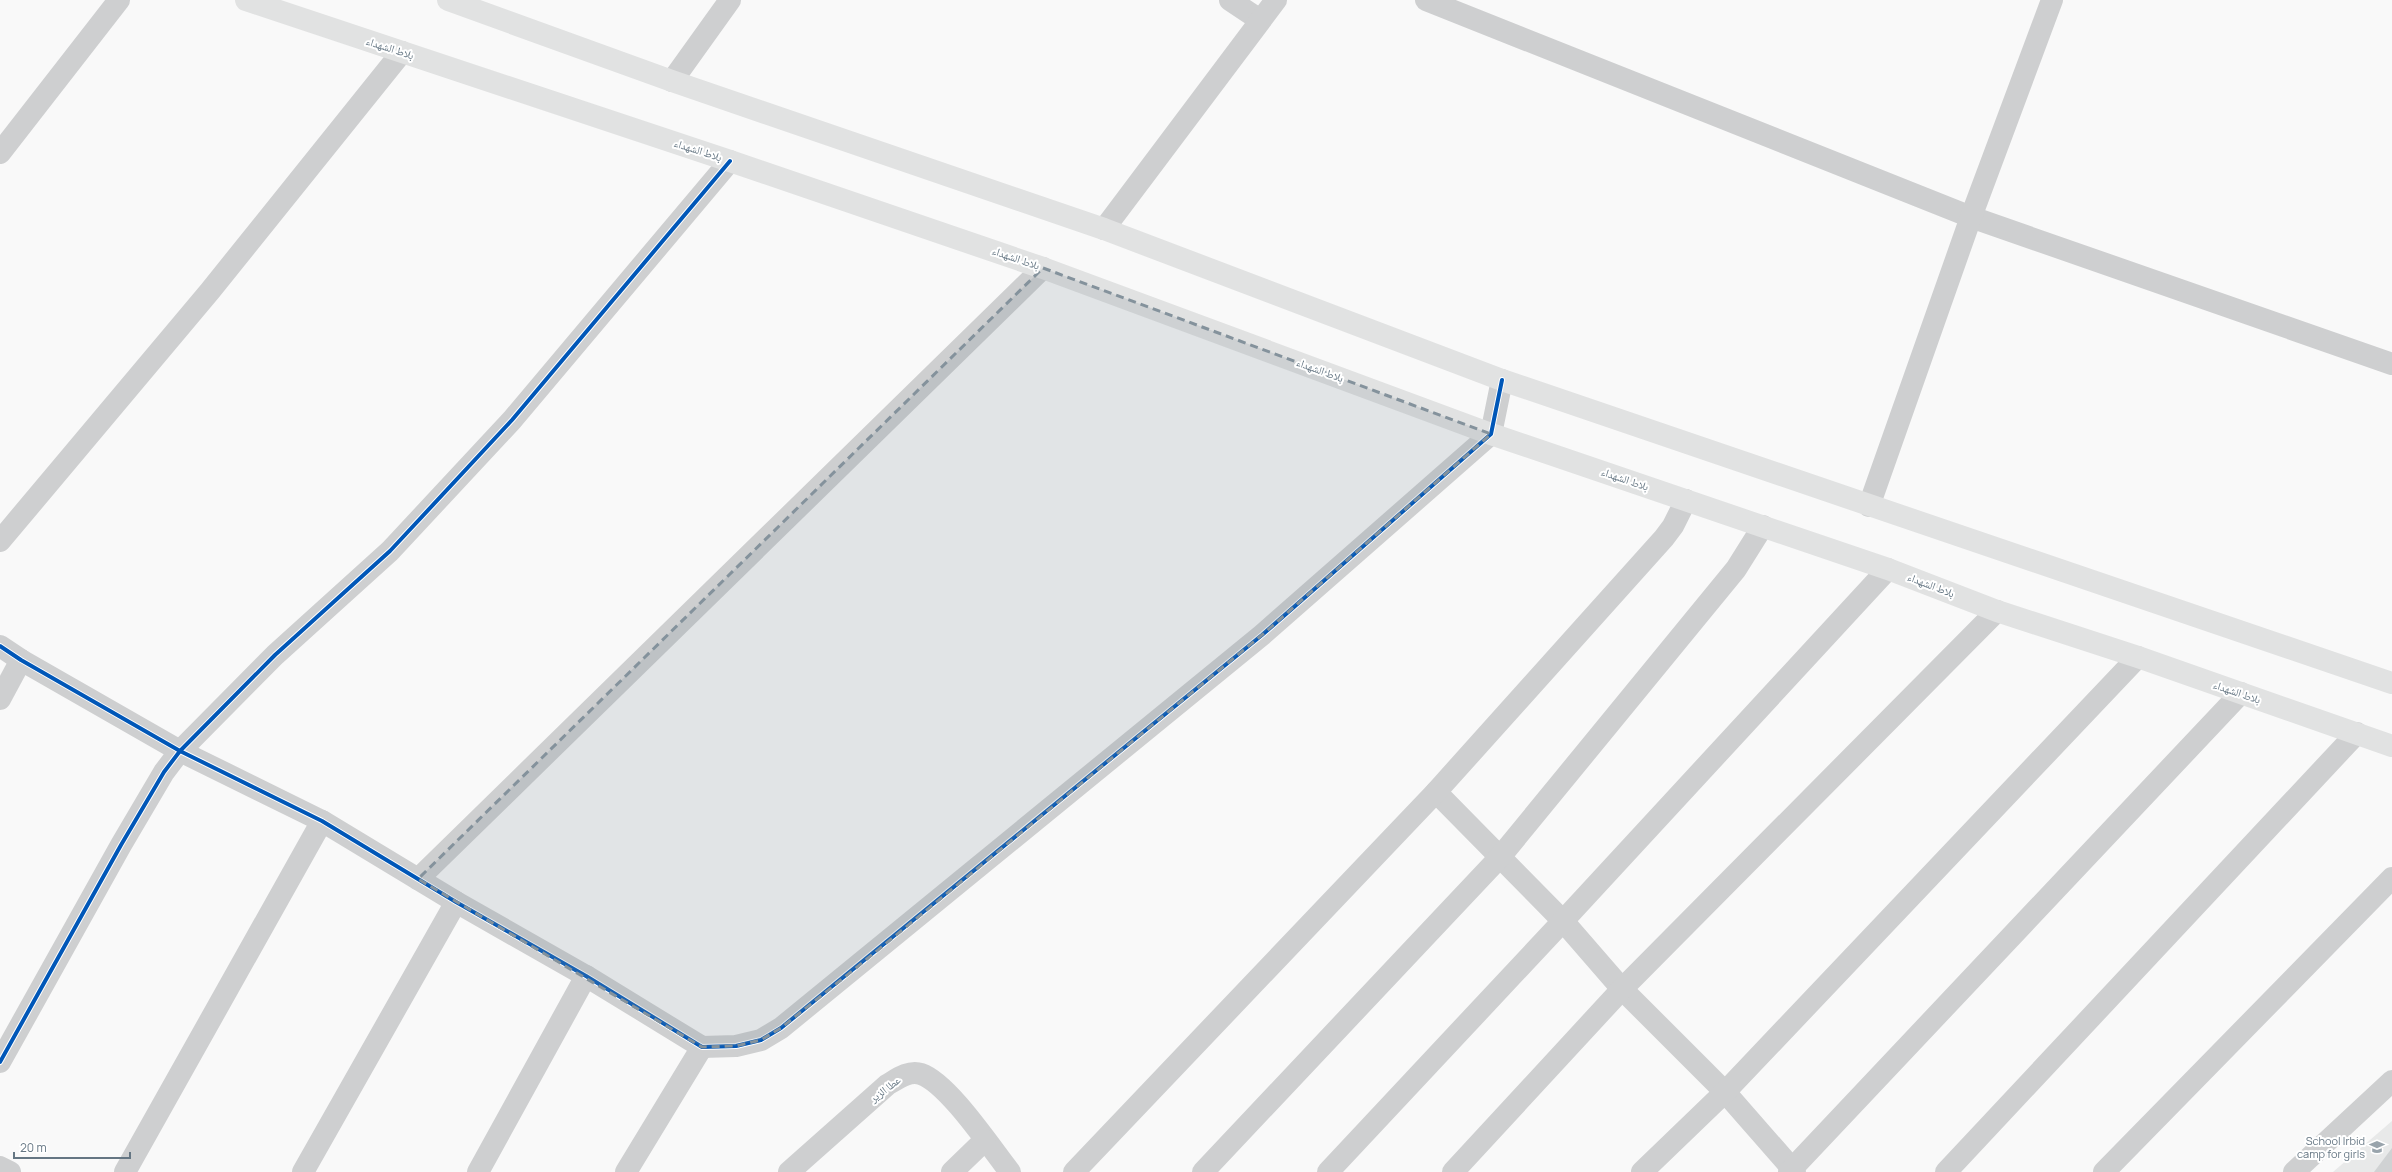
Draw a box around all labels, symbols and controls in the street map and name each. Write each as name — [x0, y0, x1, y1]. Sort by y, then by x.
street label: بلاط الشهداء — [364, 33, 416, 62]
street label: بلاط الشهداء — [672, 135, 724, 164]
street label: بلاط الشهداء — [990, 242, 1042, 273]
street label: بلاط الشهداء — [1294, 354, 1346, 385]
street label: بلاط الشهداء — [1599, 463, 1651, 494]
street label: بلاط الشهداء — [1905, 569, 1957, 600]
street label: بلاط الشهداء — [2211, 676, 2263, 707]
street label: عطا الزير — [865, 1072, 904, 1106]
place label: School Irbid camp for girls — [2297, 1133, 2365, 1161]
scale bar — [14, 1134, 130, 1160]
school or university icon: School Irbid camp for girls — [2368, 1138, 2386, 1156]
text: 20 m — [20, 1139, 47, 1156]

